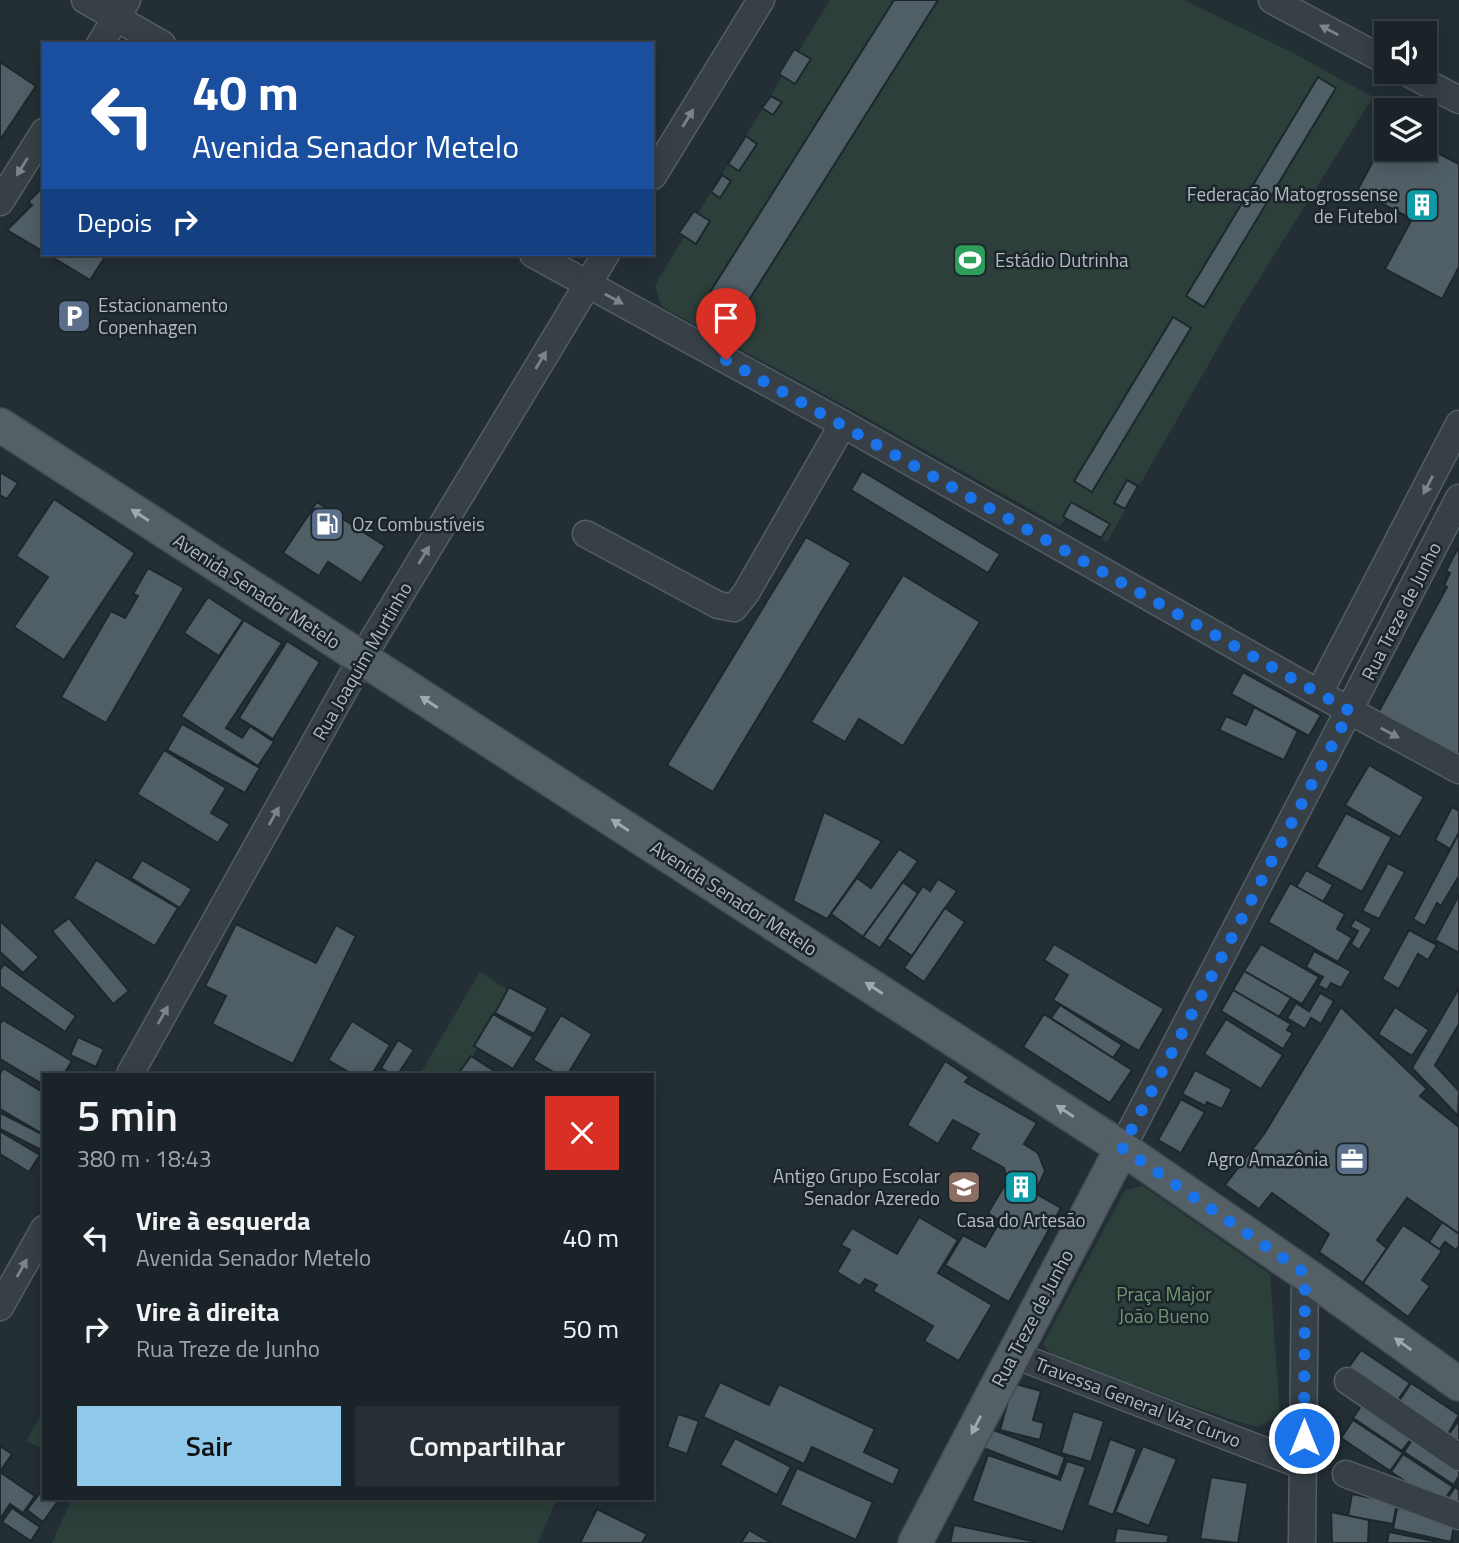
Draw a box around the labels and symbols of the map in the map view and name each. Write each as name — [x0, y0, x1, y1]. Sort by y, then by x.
one-way arrow — [1319, 25, 1339, 36]
one-way arrow — [682, 109, 695, 128]
one-way arrow — [15, 157, 28, 177]
place label: Federação Matogrossense de Futebol — [1187, 179, 1398, 230]
building icon: Federação Matogrossense de Futebol — [1403, 186, 1441, 224]
sports icon: Estádio Dutrinha — [951, 241, 989, 279]
place label: Estádio Dutrinha — [995, 245, 1129, 274]
pin — [696, 288, 756, 360]
place label: Estacionamento Copenhagen — [98, 290, 228, 341]
one-way arrow — [605, 293, 624, 305]
parking icon: Estacionamento Copenhagen — [55, 297, 93, 335]
one-way arrow — [535, 351, 548, 370]
one-way arrow — [1422, 475, 1434, 495]
fuel station icon: Oz Combustíveis — [308, 505, 346, 543]
one-way arrow — [130, 509, 149, 522]
place label: Oz Combustíveis — [352, 509, 485, 538]
street label: Avenida Senador Metelo — [168, 526, 347, 656]
street label: Rua Treze de Junho — [1353, 536, 1448, 685]
one-way arrow — [417, 546, 430, 565]
street label: Rua Joaquim Murtinho — [304, 576, 419, 745]
one-way arrow — [420, 695, 439, 708]
one-way arrow — [1380, 727, 1400, 739]
one-way arrow — [268, 806, 280, 826]
one-way arrow — [611, 819, 630, 832]
street label: Avenida Senador Metelo — [645, 833, 824, 963]
one-way arrow — [864, 982, 883, 995]
one-way arrow — [157, 1005, 169, 1025]
one-way arrow — [1055, 1105, 1074, 1118]
office icon: Agro Amazônia — [1333, 1140, 1371, 1178]
place label: Agro Amazônia — [1207, 1144, 1328, 1173]
place label: Antigo Grupo Escolar Senador Azeredo — [773, 1161, 940, 1212]
school or university icon: Antigo Grupo Escolar Senador Azeredo — [945, 1168, 983, 1206]
building icon: Casa do Artesão — [1002, 1168, 1040, 1206]
place label: Casa do Artesão — [956, 1205, 1086, 1234]
street label: Rua Treze de Junho — [983, 1244, 1080, 1392]
one-way arrow — [16, 1258, 28, 1278]
park label: Praça Major João Bueno — [1116, 1279, 1212, 1330]
one-way arrow — [1394, 1337, 1412, 1351]
street label: Travessa General Vaz Curvo — [1031, 1349, 1245, 1454]
position arrow — [1267, 1401, 1341, 1475]
one-way arrow — [970, 1415, 981, 1435]

